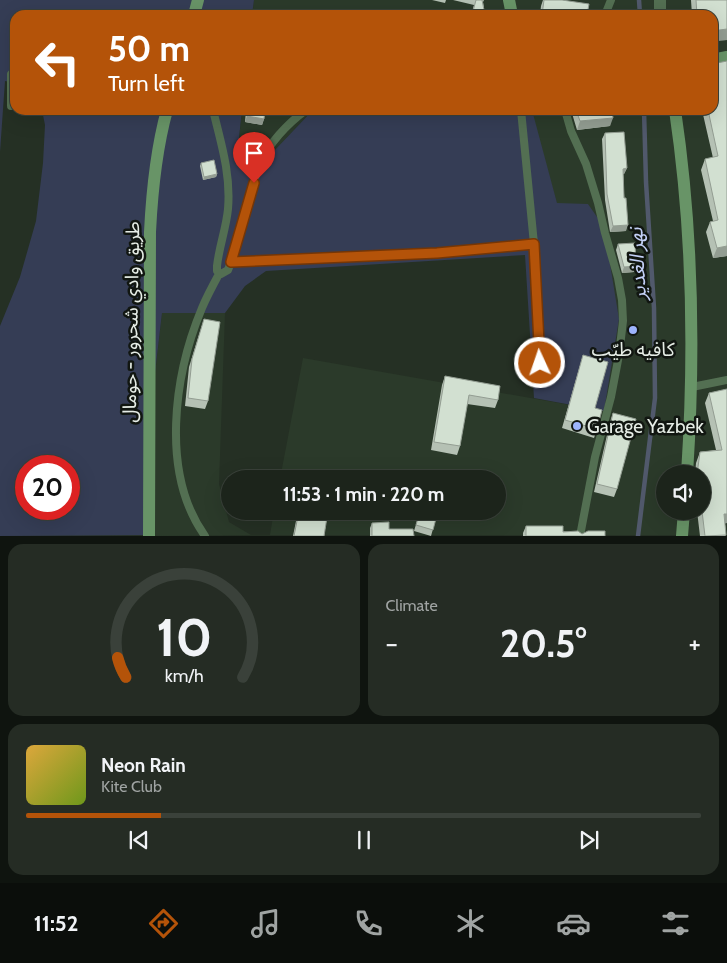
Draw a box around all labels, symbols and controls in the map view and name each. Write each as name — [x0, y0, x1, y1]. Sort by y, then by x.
text: 50 m — [108, 27, 190, 70]
icon: left — [25, 30, 90, 95]
text: Turn left — [108, 70, 185, 97]
pin — [233, 132, 275, 183]
icon: arrive — [240, 139, 268, 167]
street label: طريق وادي شحرور - حومال — [118, 221, 148, 423]
water label: نهر الغدير — [623, 226, 651, 303]
marker: كافيه طيّب — [627, 324, 639, 336]
position arrow — [513, 336, 565, 388]
place label: كافيه طيّب — [591, 338, 676, 361]
place label: Garage Yazbek — [587, 415, 704, 438]
marker: Garage Yazbek — [571, 420, 583, 432]
speed limit sign: 20 — [15, 455, 80, 520]
map controls — [656, 465, 711, 520]
button: sound — [656, 465, 711, 520]
text: 11:53 · 1 min · 220 m — [283, 483, 444, 506]
text: Climate — [386, 596, 438, 615]
text: 10 — [156, 606, 212, 669]
text: 20.5° — [500, 620, 586, 667]
text: − — [386, 626, 398, 660]
text: + — [689, 626, 701, 660]
text: km/h — [164, 665, 203, 686]
text: Neon Rain — [101, 754, 186, 777]
text: Kite Club — [101, 777, 162, 796]
icon: previous — [125, 826, 153, 854]
icon: pause — [350, 826, 378, 854]
icon: next — [575, 826, 603, 854]
icon: directions — [146, 906, 181, 941]
icon: music — [248, 906, 283, 941]
icon: phone — [351, 906, 386, 941]
icon: climate — [453, 906, 488, 941]
icon: car — [556, 906, 591, 941]
icon: filters — [658, 906, 693, 941]
text: 11:52 — [34, 910, 78, 937]

